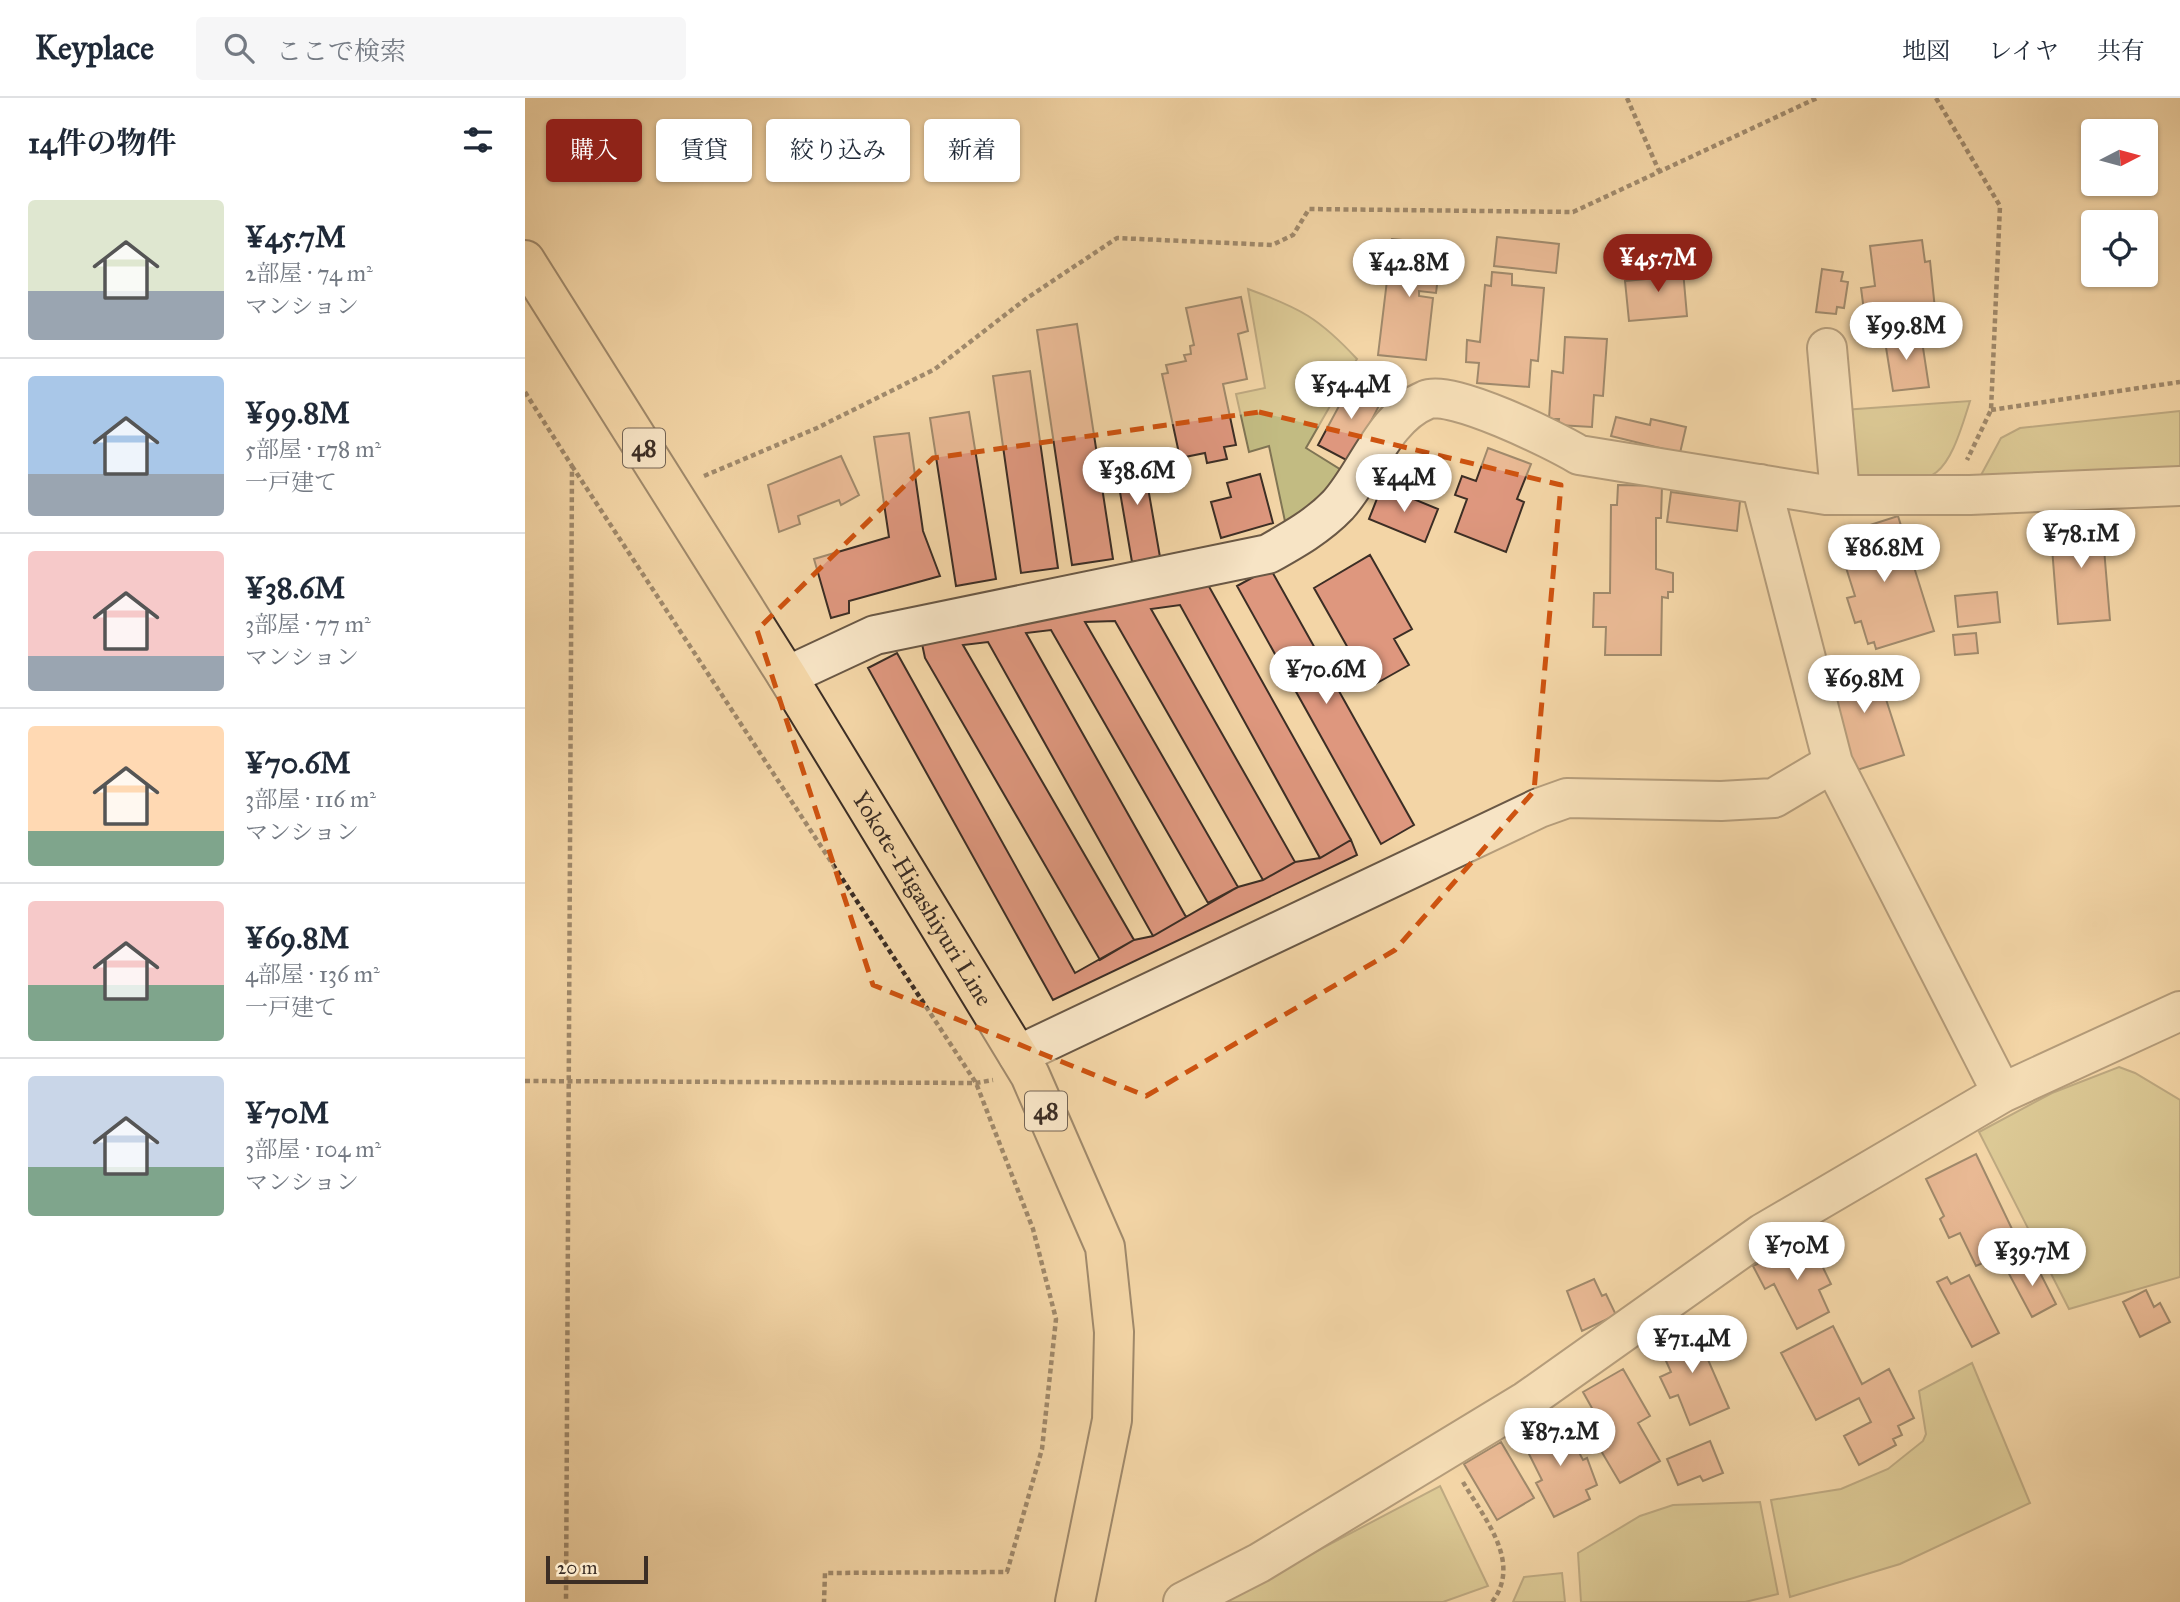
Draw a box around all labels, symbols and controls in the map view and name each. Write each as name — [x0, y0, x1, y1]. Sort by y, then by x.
search box — [196, 17, 686, 80]
text: Keyplace — [35, 28, 154, 68]
icon: search — [220, 29, 258, 67]
text: ここで検索 — [276, 35, 406, 67]
text: 地図 — [1902, 36, 1950, 66]
text: レイヤ — [1988, 36, 2059, 66]
text: 共有 — [2097, 36, 2145, 66]
chip: 購入 — [546, 119, 642, 182]
chip: 賃貸 — [656, 119, 752, 182]
chip: 絞り込み — [766, 119, 910, 182]
chip: 新着 — [924, 119, 1020, 182]
north arrow — [2081, 119, 2158, 196]
map controls — [2081, 119, 2158, 287]
icon: filters — [459, 121, 497, 159]
text: 14件の物件 — [28, 125, 177, 161]
button: locate — [2081, 210, 2158, 287]
text: ¥45.7M — [245, 219, 346, 255]
icon: home — [84, 228, 168, 312]
pin: ¥45.7M — [1601, 234, 1715, 294]
pin: ¥42.8M — [1352, 240, 1466, 299]
text: ¥45.7M — [1619, 243, 1697, 271]
text: ¥42.8M — [1369, 248, 1449, 276]
text: 2部屋 · 74 m² — [245, 259, 373, 287]
text: マンション — [245, 292, 359, 320]
pin: ¥99.8M — [1849, 302, 1963, 362]
text: ¥99.8M — [1866, 311, 1946, 339]
pin: ¥54.4M — [1294, 362, 1408, 421]
text: ¥54.4M — [1311, 370, 1391, 398]
text: ¥99.8M — [245, 395, 350, 431]
icon: home — [84, 404, 168, 488]
road number: 48 — [623, 428, 665, 468]
text: 5部屋 · 178 m² — [245, 435, 381, 463]
pin: ¥38.6M — [1080, 448, 1194, 507]
pin: ¥44M — [1363, 454, 1445, 514]
text: ¥38.6M — [1099, 456, 1175, 484]
text: ¥44M — [1372, 463, 1436, 491]
text: 一戸建て — [245, 468, 337, 496]
pin: ¥78.1M — [2024, 510, 2138, 570]
text: ¥78.1M — [2042, 519, 2120, 547]
pin: ¥86.8M — [1827, 524, 1941, 584]
text: ¥86.8M — [1844, 533, 1924, 561]
text: ¥38.6M — [245, 570, 345, 606]
icon: home — [84, 579, 168, 663]
text: 3部屋 · 77 m² — [245, 610, 371, 638]
text: マンション — [245, 643, 359, 671]
pin: ¥70.6M — [1269, 646, 1383, 706]
text: ¥70.6M — [1285, 655, 1367, 683]
pin: ¥69.8M — [1807, 656, 1921, 715]
text: ¥69.8M — [1824, 664, 1904, 692]
text: ¥70.6M — [245, 745, 351, 781]
icon: home — [84, 754, 168, 838]
text: 3部屋 · 116 m² — [245, 785, 376, 813]
street label: Yokote-Higashiyuri Line — [846, 785, 999, 1011]
text: マンション — [245, 818, 359, 846]
text: ¥69.8M — [245, 920, 349, 956]
icon: home — [84, 929, 168, 1013]
text: 4部屋 · 136 m² — [245, 960, 380, 988]
text: 一戸建て — [245, 993, 337, 1021]
road number: 48 — [1025, 1092, 1067, 1130]
text: ¥70M — [245, 1095, 329, 1131]
icon: home — [84, 1104, 168, 1188]
text: 3部屋 · 104 m² — [245, 1135, 381, 1163]
text: マンション — [245, 1168, 359, 1196]
pin: ¥70M — [1756, 1222, 1838, 1282]
pin: ¥39.7M — [1975, 1228, 2089, 1288]
text: ¥70M — [1765, 1231, 1829, 1259]
text: ¥39.7M — [1994, 1237, 2070, 1265]
pin: ¥71.4M — [1635, 1316, 1749, 1375]
text: ¥71.4M — [1653, 1324, 1731, 1352]
pin: ¥87.2M — [1503, 1408, 1617, 1468]
text: ¥87.2M — [1520, 1417, 1600, 1445]
scale bar — [546, 1553, 647, 1585]
text: 20 m — [557, 1556, 598, 1579]

